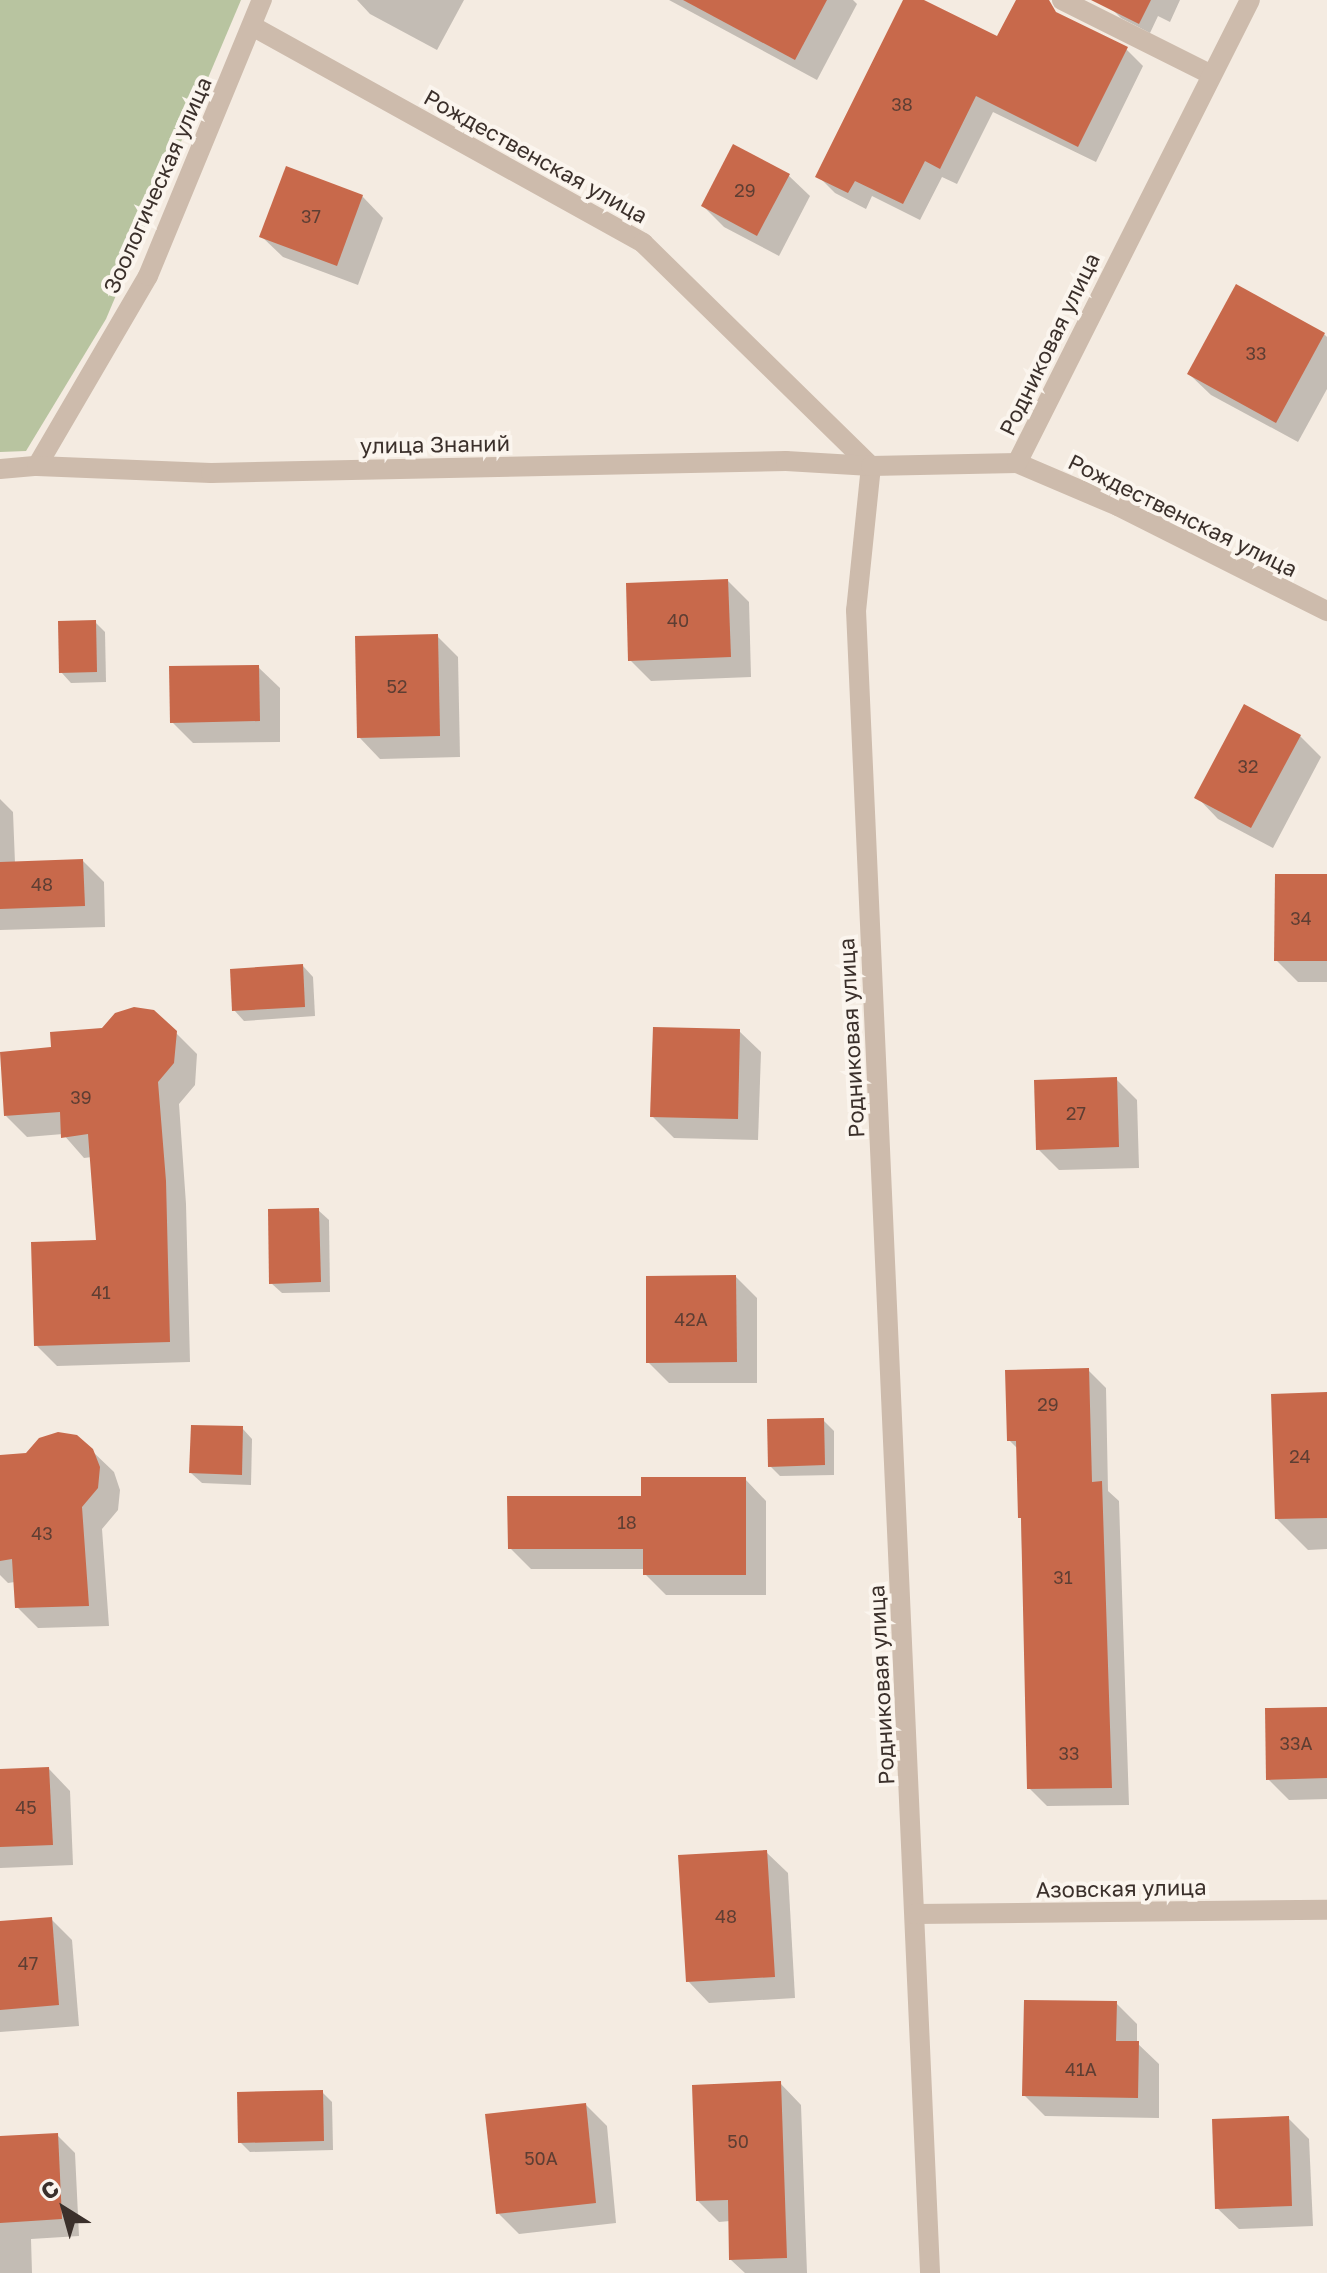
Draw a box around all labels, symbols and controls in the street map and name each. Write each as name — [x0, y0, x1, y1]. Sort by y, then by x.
street label: Зоологическая улица — [97, 73, 217, 297]
street label: Рождественская улица — [420, 83, 652, 229]
house number: 38 — [891, 93, 913, 115]
house number: 29 — [734, 179, 756, 201]
house number: 37 — [301, 205, 321, 227]
street label: Родниковая улица — [993, 248, 1105, 440]
house number: 33 — [1245, 342, 1267, 364]
street label: улица Знаний — [360, 429, 510, 459]
street label: Рождественская улица — [1064, 448, 1302, 582]
house number: 40 — [667, 609, 689, 631]
house number: 52 — [387, 675, 407, 697]
house number: 32 — [1238, 755, 1258, 777]
house number: 48 — [31, 873, 53, 895]
house number: 34 — [1290, 907, 1312, 929]
street label: Родниковая улица — [833, 937, 869, 1139]
house number: 39 — [70, 1086, 92, 1108]
house number: 27 — [1066, 1102, 1086, 1124]
house number: 41 — [91, 1281, 111, 1303]
house number: 42А — [674, 1308, 708, 1330]
house number: 29 — [1037, 1393, 1059, 1415]
house number: 24 — [1289, 1445, 1311, 1467]
house number: 18 — [617, 1511, 637, 1533]
house number: 43 — [31, 1522, 53, 1544]
house number: 31 — [1053, 1566, 1073, 1588]
street label: Родниковая улица — [863, 1584, 899, 1786]
house number: 33А — [1279, 1732, 1313, 1754]
house number: 33 — [1058, 1742, 1080, 1764]
house number: 45 — [15, 1796, 37, 1818]
street label: Азовская улица — [1035, 1873, 1207, 1903]
house number: 48 — [715, 1905, 737, 1927]
house number: 47 — [18, 1952, 38, 1974]
house number: 41А — [1065, 2058, 1097, 2080]
house number: 50 — [727, 2130, 749, 2152]
house number: 50А — [524, 2147, 558, 2169]
north arrow — [24, 2169, 104, 2249]
text: С — [35, 2174, 64, 2205]

